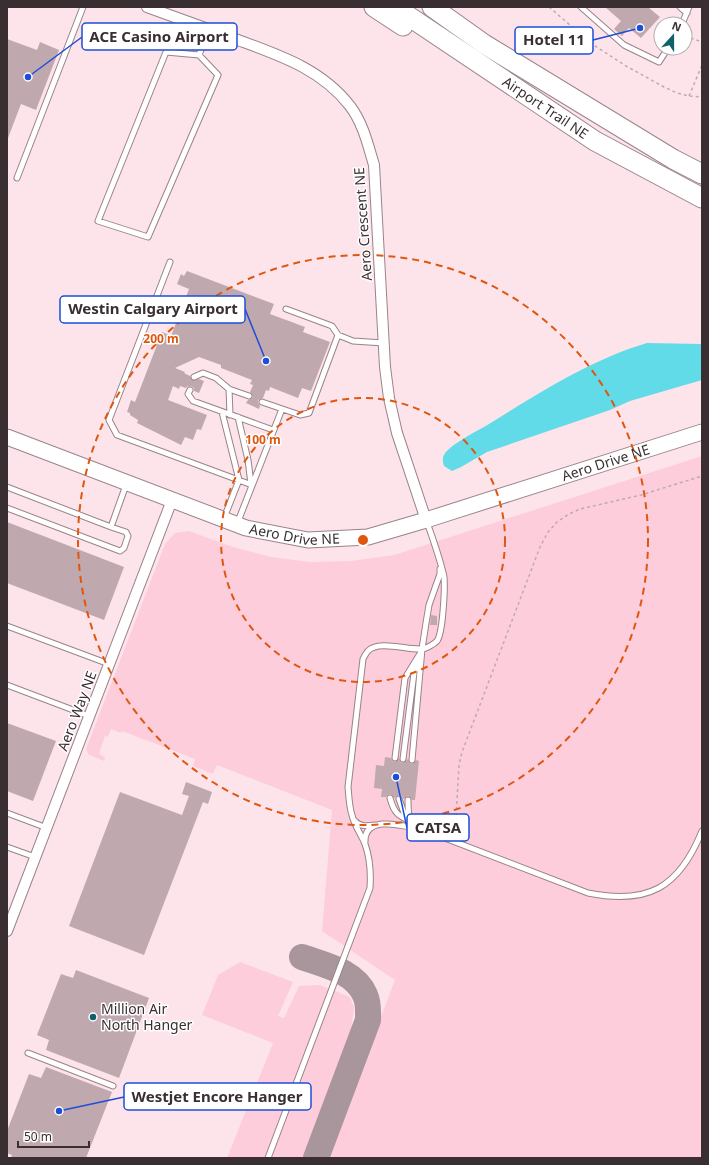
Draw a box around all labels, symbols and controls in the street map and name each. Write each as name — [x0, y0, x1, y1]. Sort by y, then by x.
north arrow — [653, 16, 693, 56]
text: N — [670, 18, 684, 35]
callout: ACE Casino Airport — [82, 23, 237, 50]
text: ACE Casino Airport — [89, 26, 229, 46]
callout: Hotel 11 — [515, 27, 593, 54]
text: Hotel 11 — [523, 29, 585, 49]
street label: Airport Trail NE — [499, 72, 592, 143]
street label: Aero Crescent NE — [349, 167, 376, 281]
callout: Westin Calgary Airport — [60, 296, 245, 323]
text: Westin Calgary Airport — [68, 298, 238, 318]
text: 200 m — [143, 330, 179, 347]
text: 100 m — [245, 431, 281, 448]
street label: Aero Drive NE — [559, 439, 652, 485]
street label: Aero Drive NE — [248, 519, 340, 549]
centre of rings — [356, 533, 370, 547]
street label: Aero Way NE — [53, 668, 101, 754]
callout: CATSA — [407, 814, 469, 841]
text: CATSA — [415, 817, 462, 837]
place label: Million Air North Hanger — [101, 999, 193, 1034]
marker: Million Air North Hanger — [88, 1012, 98, 1022]
callout: Westjet Encore Hanger — [124, 1083, 311, 1110]
text: Westjet Encore Hanger — [132, 1086, 303, 1106]
scale bar — [18, 1123, 89, 1149]
text: 50 m — [24, 1128, 52, 1145]

